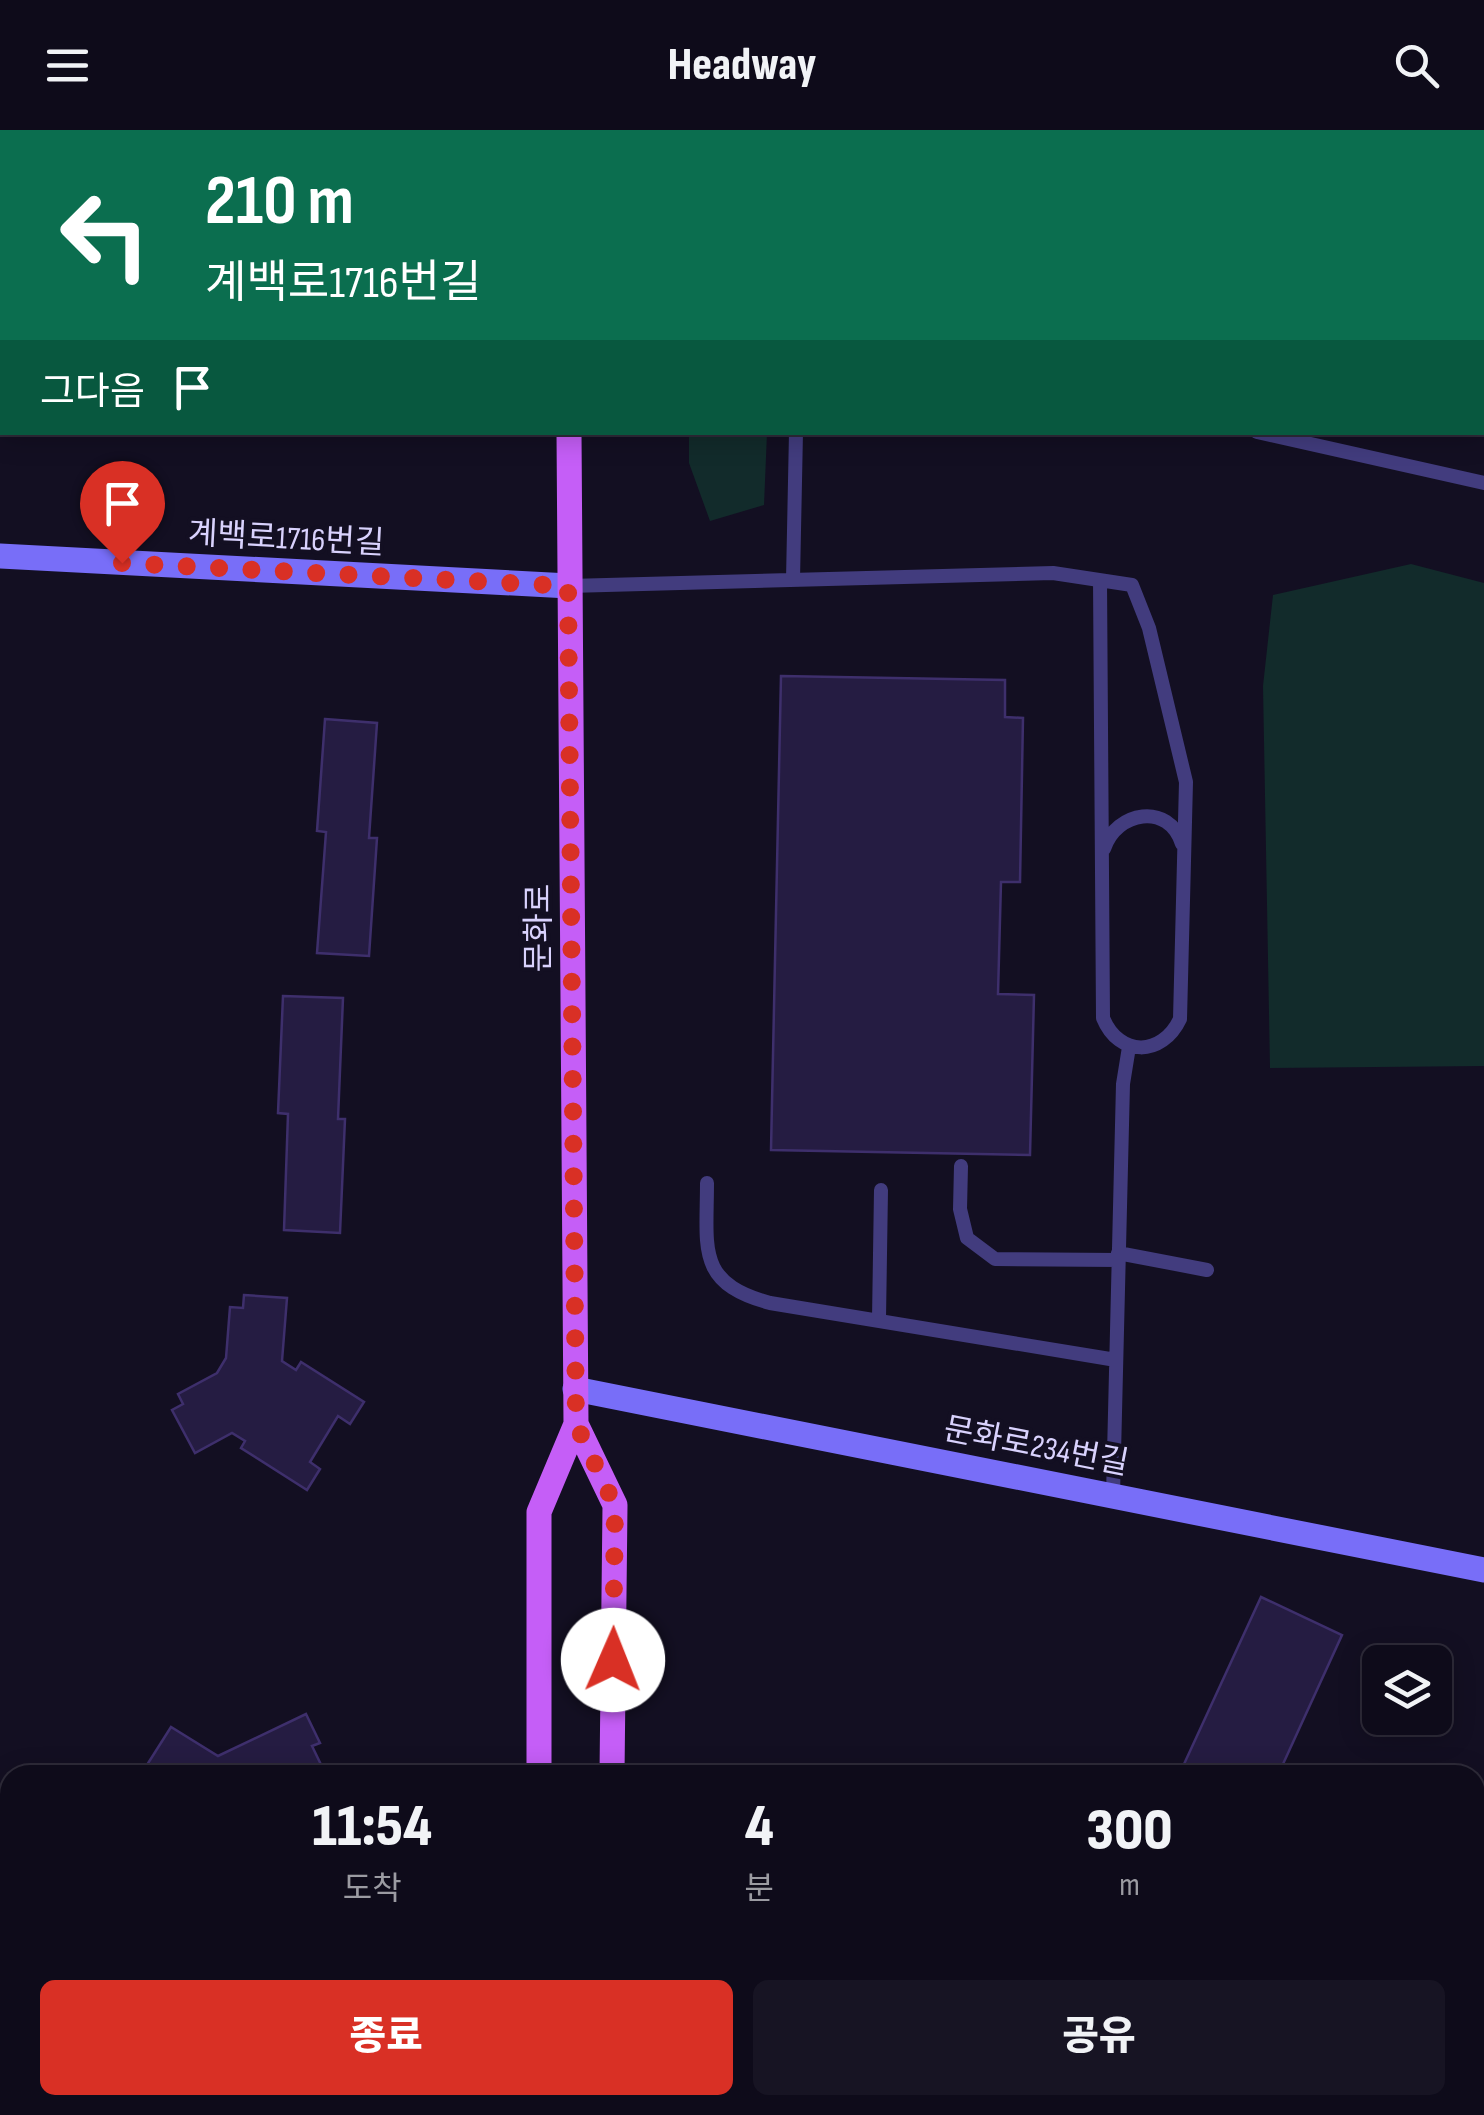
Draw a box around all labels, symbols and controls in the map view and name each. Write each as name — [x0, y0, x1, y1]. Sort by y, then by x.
icon: menu — [40, 38, 95, 93]
text: Headway — [668, 38, 816, 93]
icon: search — [1389, 38, 1444, 93]
text: 210 m — [205, 160, 354, 244]
icon: left — [40, 170, 170, 300]
text: 계백로1716번길 — [205, 256, 481, 311]
icon: arrive — [165, 360, 220, 415]
text: 그다음 — [40, 370, 145, 415]
pin — [80, 461, 165, 564]
icon: arrive — [95, 476, 150, 531]
street label: 계백로1716번길 — [187, 514, 385, 564]
street label: 문화로 — [520, 884, 559, 972]
street label: 문화로234번길 — [940, 1410, 1132, 1484]
position arrow — [561, 1608, 665, 1712]
map controls — [1362, 1645, 1452, 1735]
button: layers — [1362, 1645, 1452, 1735]
text: 11:54 — [312, 1791, 432, 1863]
text: 4 — [745, 1791, 774, 1863]
text: 300 — [1086, 1795, 1173, 1867]
text: m — [1119, 1866, 1140, 1905]
text: 도착 — [343, 1870, 402, 1909]
text: 분 — [745, 1870, 774, 1909]
button: 종료 — [40, 1980, 733, 2095]
button: 공유 — [753, 1980, 1445, 2095]

